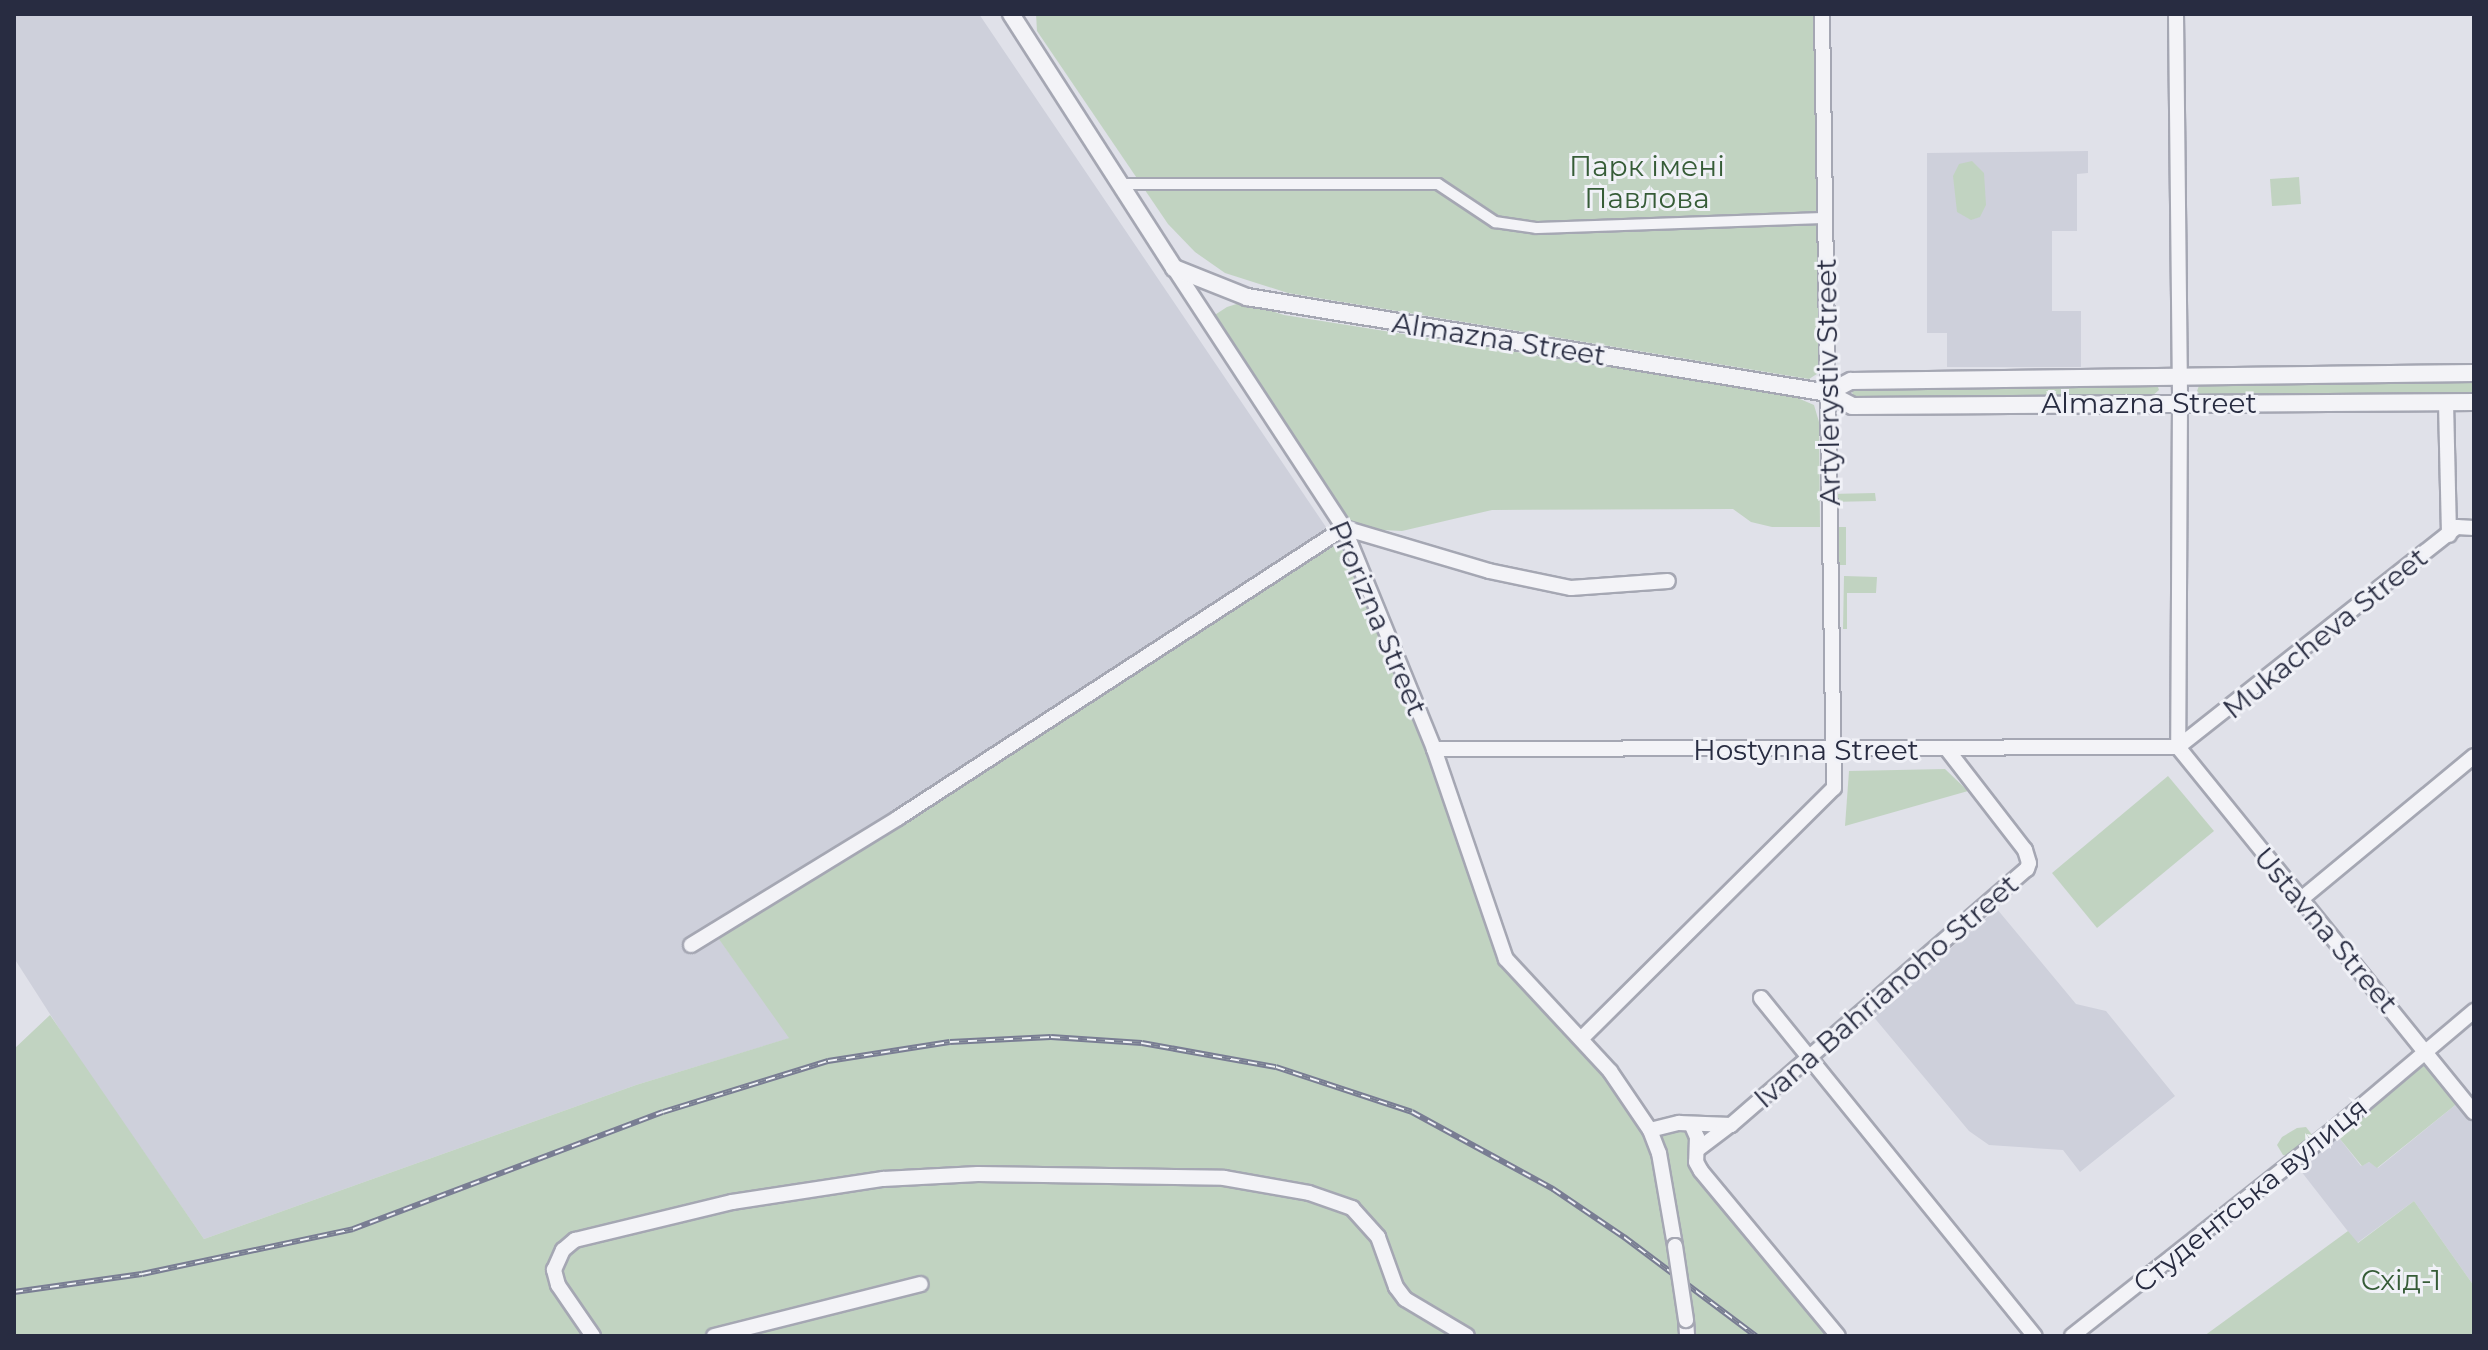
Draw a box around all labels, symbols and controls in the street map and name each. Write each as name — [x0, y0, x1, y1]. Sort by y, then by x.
park label: Парк імені Павлова — [1569, 149, 1725, 215]
street label: Artylerystiv Street — [1809, 258, 1847, 506]
street label: Almazna Street — [1390, 306, 1608, 372]
street label: Almazna Street — [2041, 386, 2257, 420]
street label: Prorizna Street — [1322, 516, 1434, 720]
street label: Mukacheva Street — [2216, 540, 2434, 726]
street label: Hostynna Street — [1693, 733, 1919, 767]
street label: Ustavna Street — [2247, 840, 2405, 1020]
street label: Ivana Bahrianoho Street — [1747, 867, 2025, 1115]
street label: Студентська вулиця — [2126, 1090, 2374, 1300]
park label: Схід-1 — [2361, 1263, 2441, 1297]

